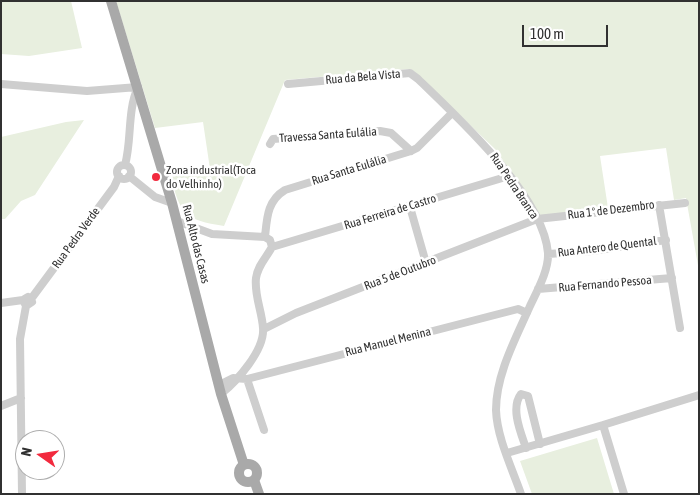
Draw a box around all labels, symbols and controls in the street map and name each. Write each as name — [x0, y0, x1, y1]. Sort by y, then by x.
scale bar — [525, 15, 611, 47]
text: 100 m — [530, 25, 564, 42]
street label: Rua da Bela Vista — [325, 67, 401, 87]
street label: Travessa Santa Eulália — [279, 124, 377, 146]
street label: Rua Pedra Branca — [487, 150, 541, 222]
street label: Rua Santa Eulália — [310, 152, 388, 188]
place label: Zona industrial(Toca do Velhinho) — [166, 163, 256, 191]
marker: Zona industrial(Toca do Velhinho) — [150, 171, 162, 183]
street label: Rua Ferreira de Castro — [342, 191, 438, 233]
street label: Rua 1º de Dezembro — [567, 198, 655, 222]
street label: Rua Alto das Casas — [179, 203, 213, 285]
street label: Rua Pedra Verde — [49, 205, 103, 271]
street label: Rua Antero de Quental — [557, 234, 657, 260]
street label: Rua 5 de Outubro — [362, 253, 438, 293]
street label: Rua Fernando Pessoa — [558, 273, 652, 295]
street label: Rua Manuel Menina — [344, 324, 432, 360]
north arrow — [15, 430, 65, 480]
text: N — [18, 446, 35, 458]

